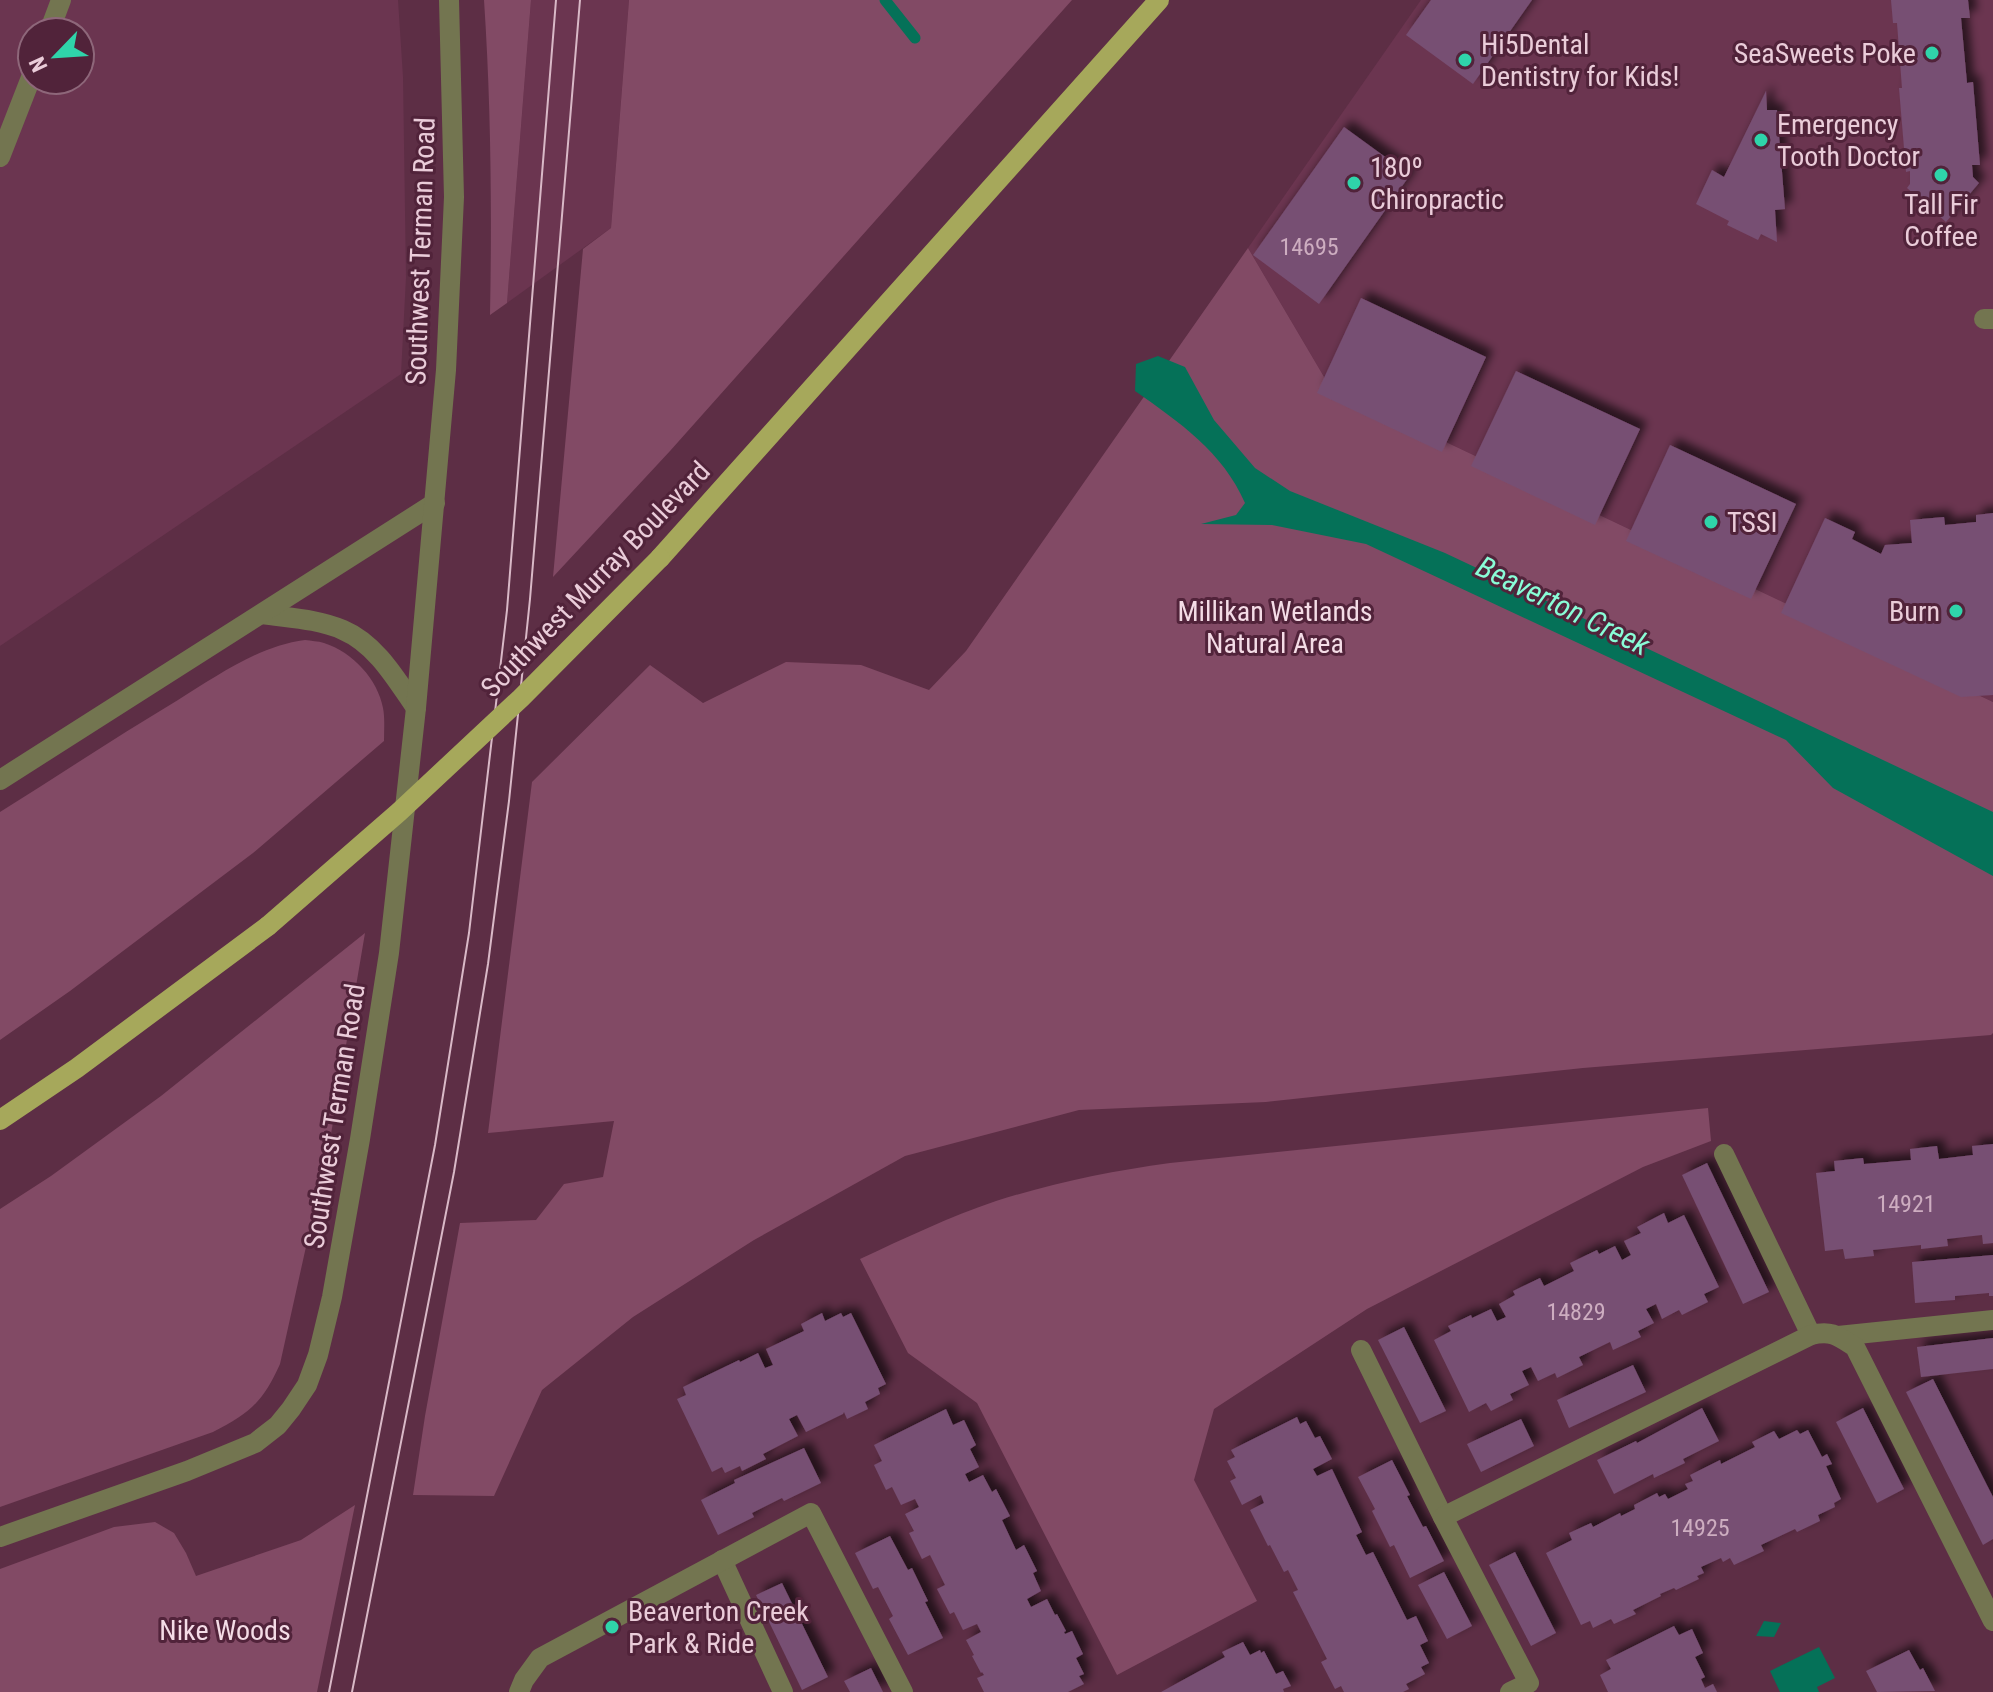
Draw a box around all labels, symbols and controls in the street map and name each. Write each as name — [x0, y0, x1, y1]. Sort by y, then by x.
north arrow — [16, 16, 96, 96]
place label: Hi5Dental Dentistry for Kids! — [1481, 28, 1679, 93]
place label: SeaSweets Poke — [1734, 37, 1916, 70]
marker: SeaSweets Poke — [1923, 44, 1941, 62]
marker: Hi5Dental Dentistry for Kids! — [1456, 51, 1474, 69]
text: N — [24, 53, 53, 76]
place label: Emergency Tooth Doctor — [1777, 108, 1920, 173]
street label: Southwest Terman Road — [399, 117, 442, 385]
marker: Emergency Tooth Doctor — [1752, 131, 1770, 149]
place label: 180º Chiropractic — [1370, 151, 1504, 216]
marker: Tall Fir Coffee — [1932, 166, 1950, 184]
marker: 180º Chiropractic — [1345, 174, 1363, 192]
place label: Tall Fir Coffee — [1904, 188, 1978, 253]
house number: 14695 — [1279, 233, 1339, 261]
street label: Southwest Murray Boulevard — [474, 455, 717, 704]
place label: TSSI — [1727, 506, 1777, 539]
marker: TSSI — [1702, 513, 1720, 531]
water label: Beaverton Creek — [1471, 549, 1656, 663]
park label: Millikan Wetlands Natural Area — [1177, 595, 1373, 660]
place label: Burn — [1889, 595, 1940, 628]
marker: Burn — [1947, 602, 1965, 620]
street label: Southwest Terman Road — [297, 981, 372, 1251]
house number: 14921 — [1876, 1190, 1936, 1218]
house number: 14829 — [1546, 1298, 1606, 1326]
house number: 14925 — [1670, 1514, 1730, 1542]
place label: Beaverton Creek Park & Ride — [628, 1595, 809, 1660]
park label: Nike Woods — [159, 1614, 291, 1647]
marker: Beaverton Creek Park & Ride — [603, 1618, 621, 1636]

